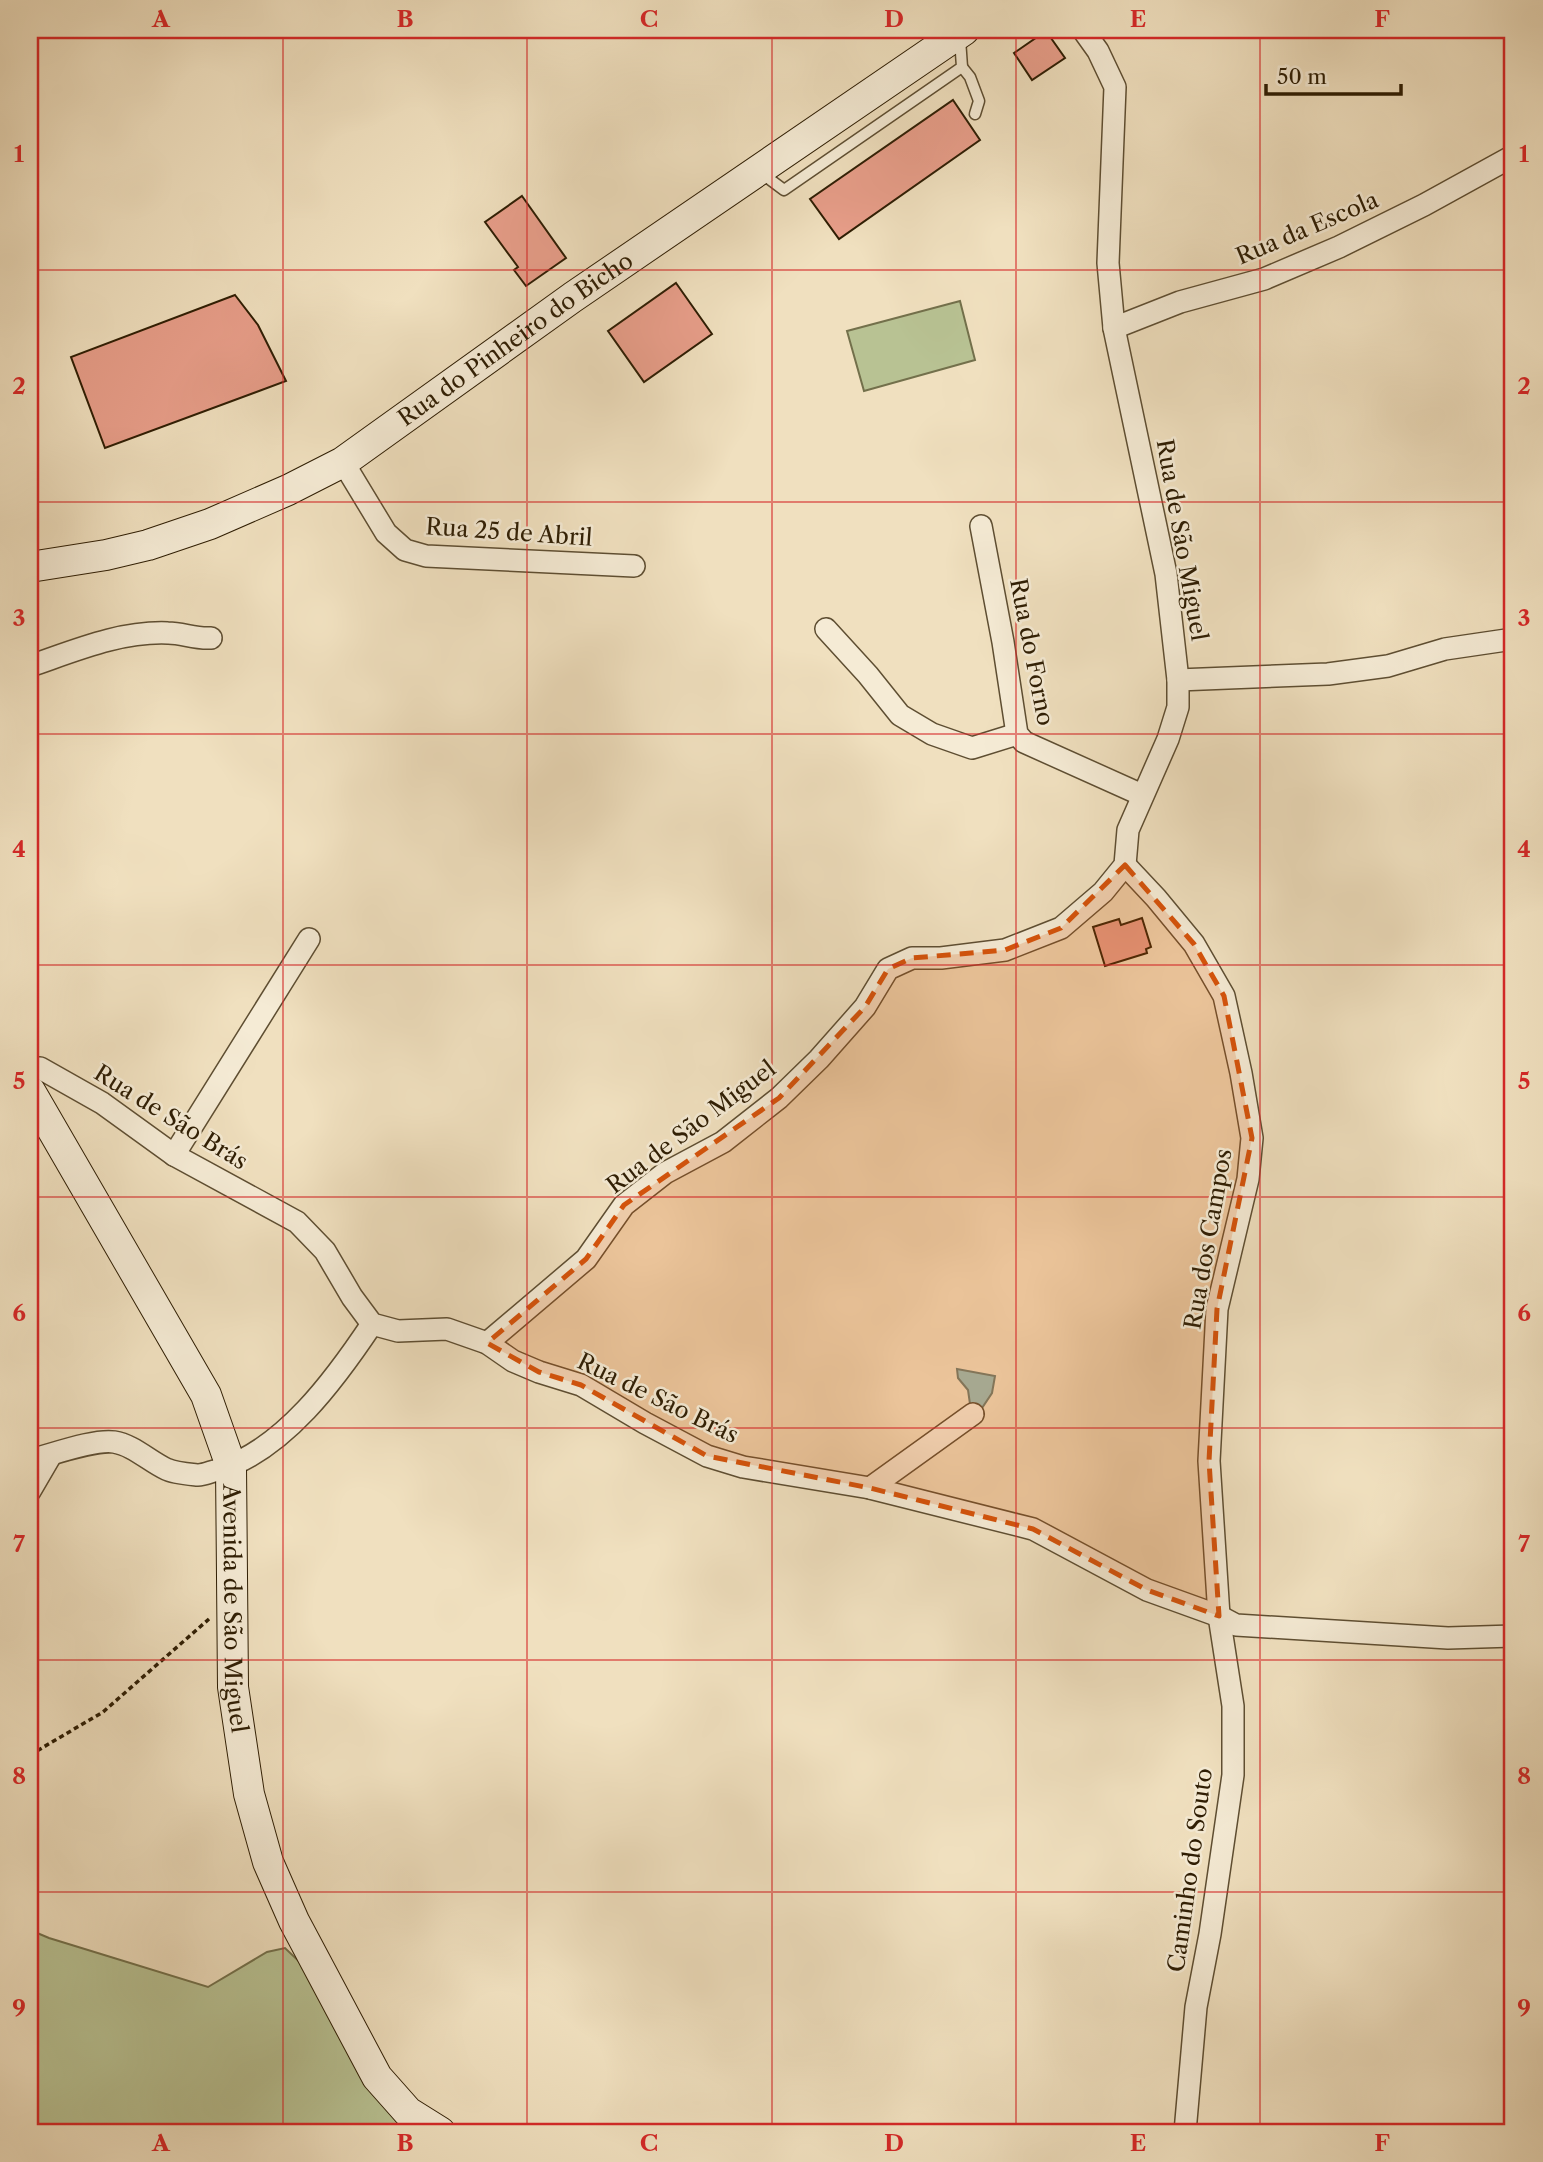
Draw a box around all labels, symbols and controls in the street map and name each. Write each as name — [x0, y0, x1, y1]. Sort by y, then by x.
text: A — [151, 5, 171, 33]
text: B — [396, 5, 414, 33]
text: C — [640, 5, 658, 33]
text: D — [884, 5, 904, 33]
text: E — [1130, 5, 1146, 33]
text: F — [1374, 5, 1390, 33]
scale bar — [1266, 52, 1401, 96]
text: 50 m — [1277, 64, 1327, 89]
text: 1 — [14, 140, 25, 168]
text: 1 — [1519, 140, 1530, 168]
street label: Rua da Escola — [1232, 185, 1383, 271]
street label: Rua do Pinheiro do Bicho — [392, 246, 638, 432]
text: 2 — [12, 372, 26, 400]
text: 2 — [1517, 372, 1531, 400]
street label: Rua de São Miguel — [1150, 437, 1214, 643]
street label: Rua 25 de Abril — [425, 512, 594, 552]
street label: Rua do Forno — [1004, 576, 1060, 728]
text: 3 — [13, 604, 26, 632]
text: 3 — [1518, 604, 1531, 632]
text: 4 — [12, 835, 26, 863]
text: 4 — [1517, 835, 1531, 863]
street label: Rua de São Miguel — [601, 1054, 781, 1200]
street label: Rua de São Brás — [89, 1059, 253, 1175]
text: 5 — [13, 1067, 25, 1095]
text: 5 — [1518, 1067, 1530, 1095]
street label: Rua dos Campos — [1178, 1147, 1238, 1331]
text: 6 — [12, 1299, 26, 1327]
text: 6 — [1517, 1299, 1531, 1327]
street label: Rua de São Brás — [573, 1347, 743, 1449]
street label: Avenida de São Miguel — [217, 1483, 254, 1735]
text: 7 — [13, 1530, 25, 1558]
text: 7 — [1518, 1530, 1530, 1558]
text: 8 — [12, 1762, 26, 1790]
text: 8 — [1517, 1762, 1531, 1790]
street label: Caminho do Souto — [1162, 1766, 1218, 1974]
text: 9 — [12, 1994, 26, 2022]
text: 9 — [1517, 1994, 1531, 2022]
text: A — [151, 2129, 171, 2157]
text: B — [396, 2129, 414, 2157]
text: C — [640, 2129, 658, 2157]
text: D — [884, 2129, 904, 2157]
text: E — [1130, 2129, 1146, 2157]
text: F — [1374, 2129, 1390, 2157]

